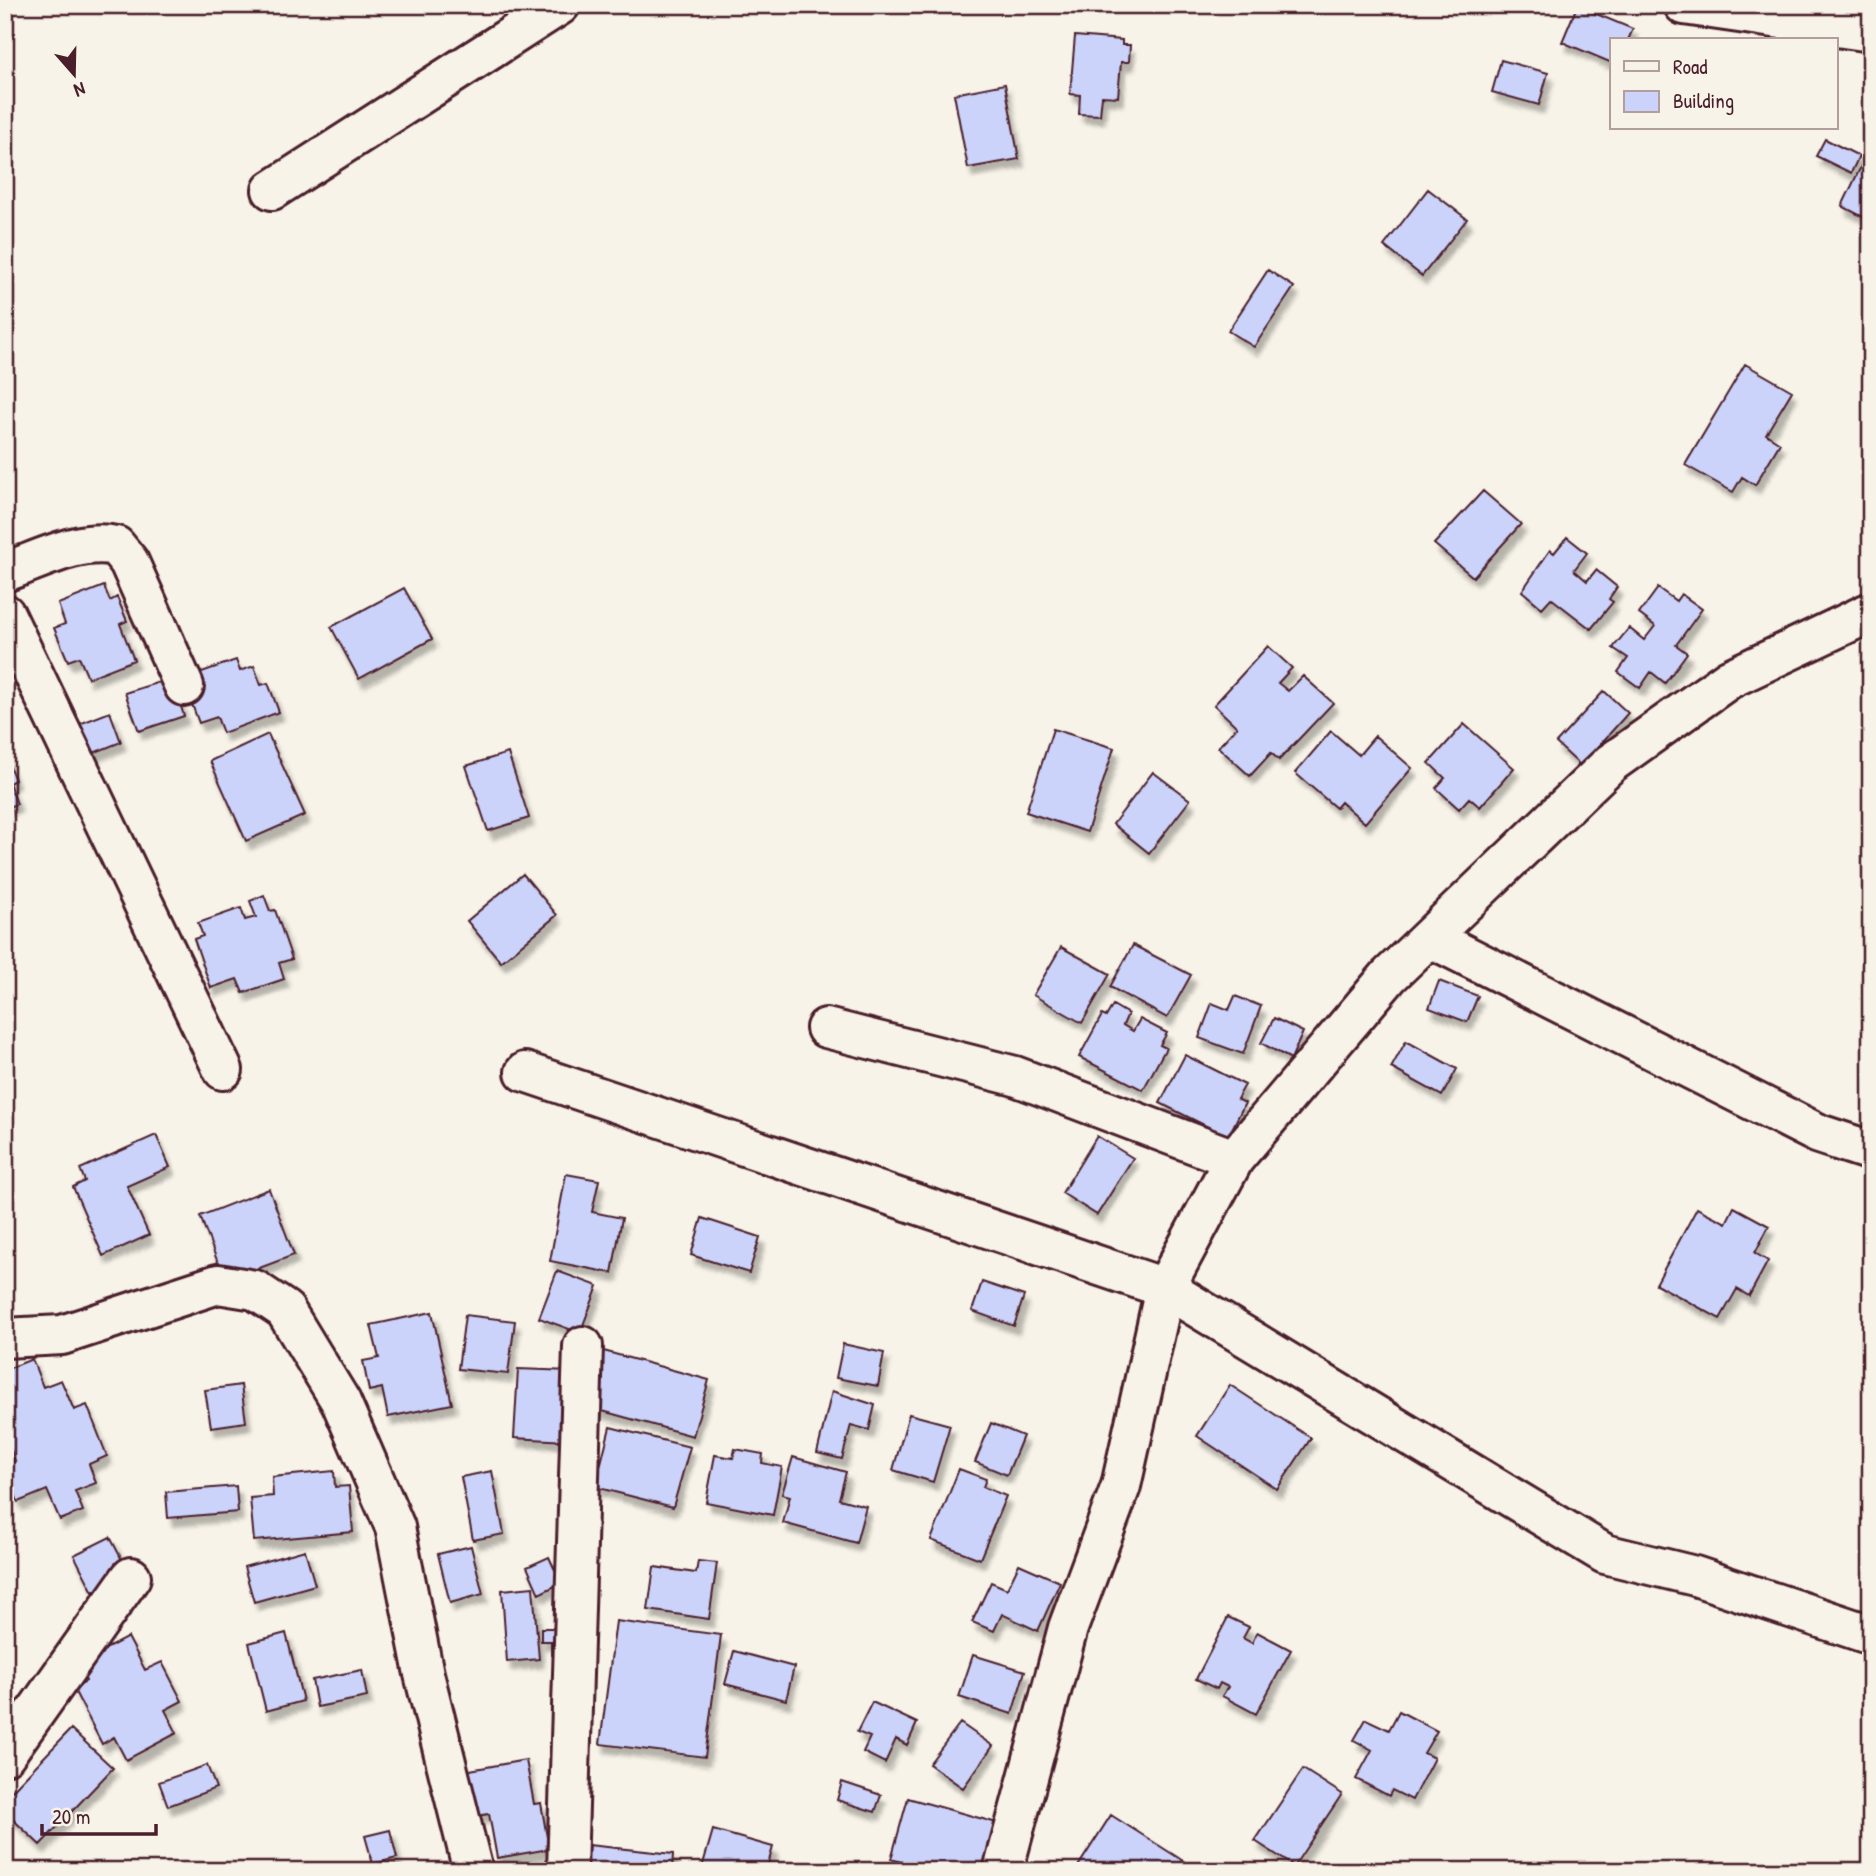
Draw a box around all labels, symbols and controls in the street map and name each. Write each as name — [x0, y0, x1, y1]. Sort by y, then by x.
north arrow — [38, 38, 108, 108]
legend — [1610, 38, 1838, 130]
text: Road — [1673, 52, 1707, 81]
text: N — [71, 76, 89, 104]
text: Building — [1673, 86, 1734, 115]
scale bar — [42, 1792, 156, 1836]
text: 20 m — [52, 1802, 90, 1831]

